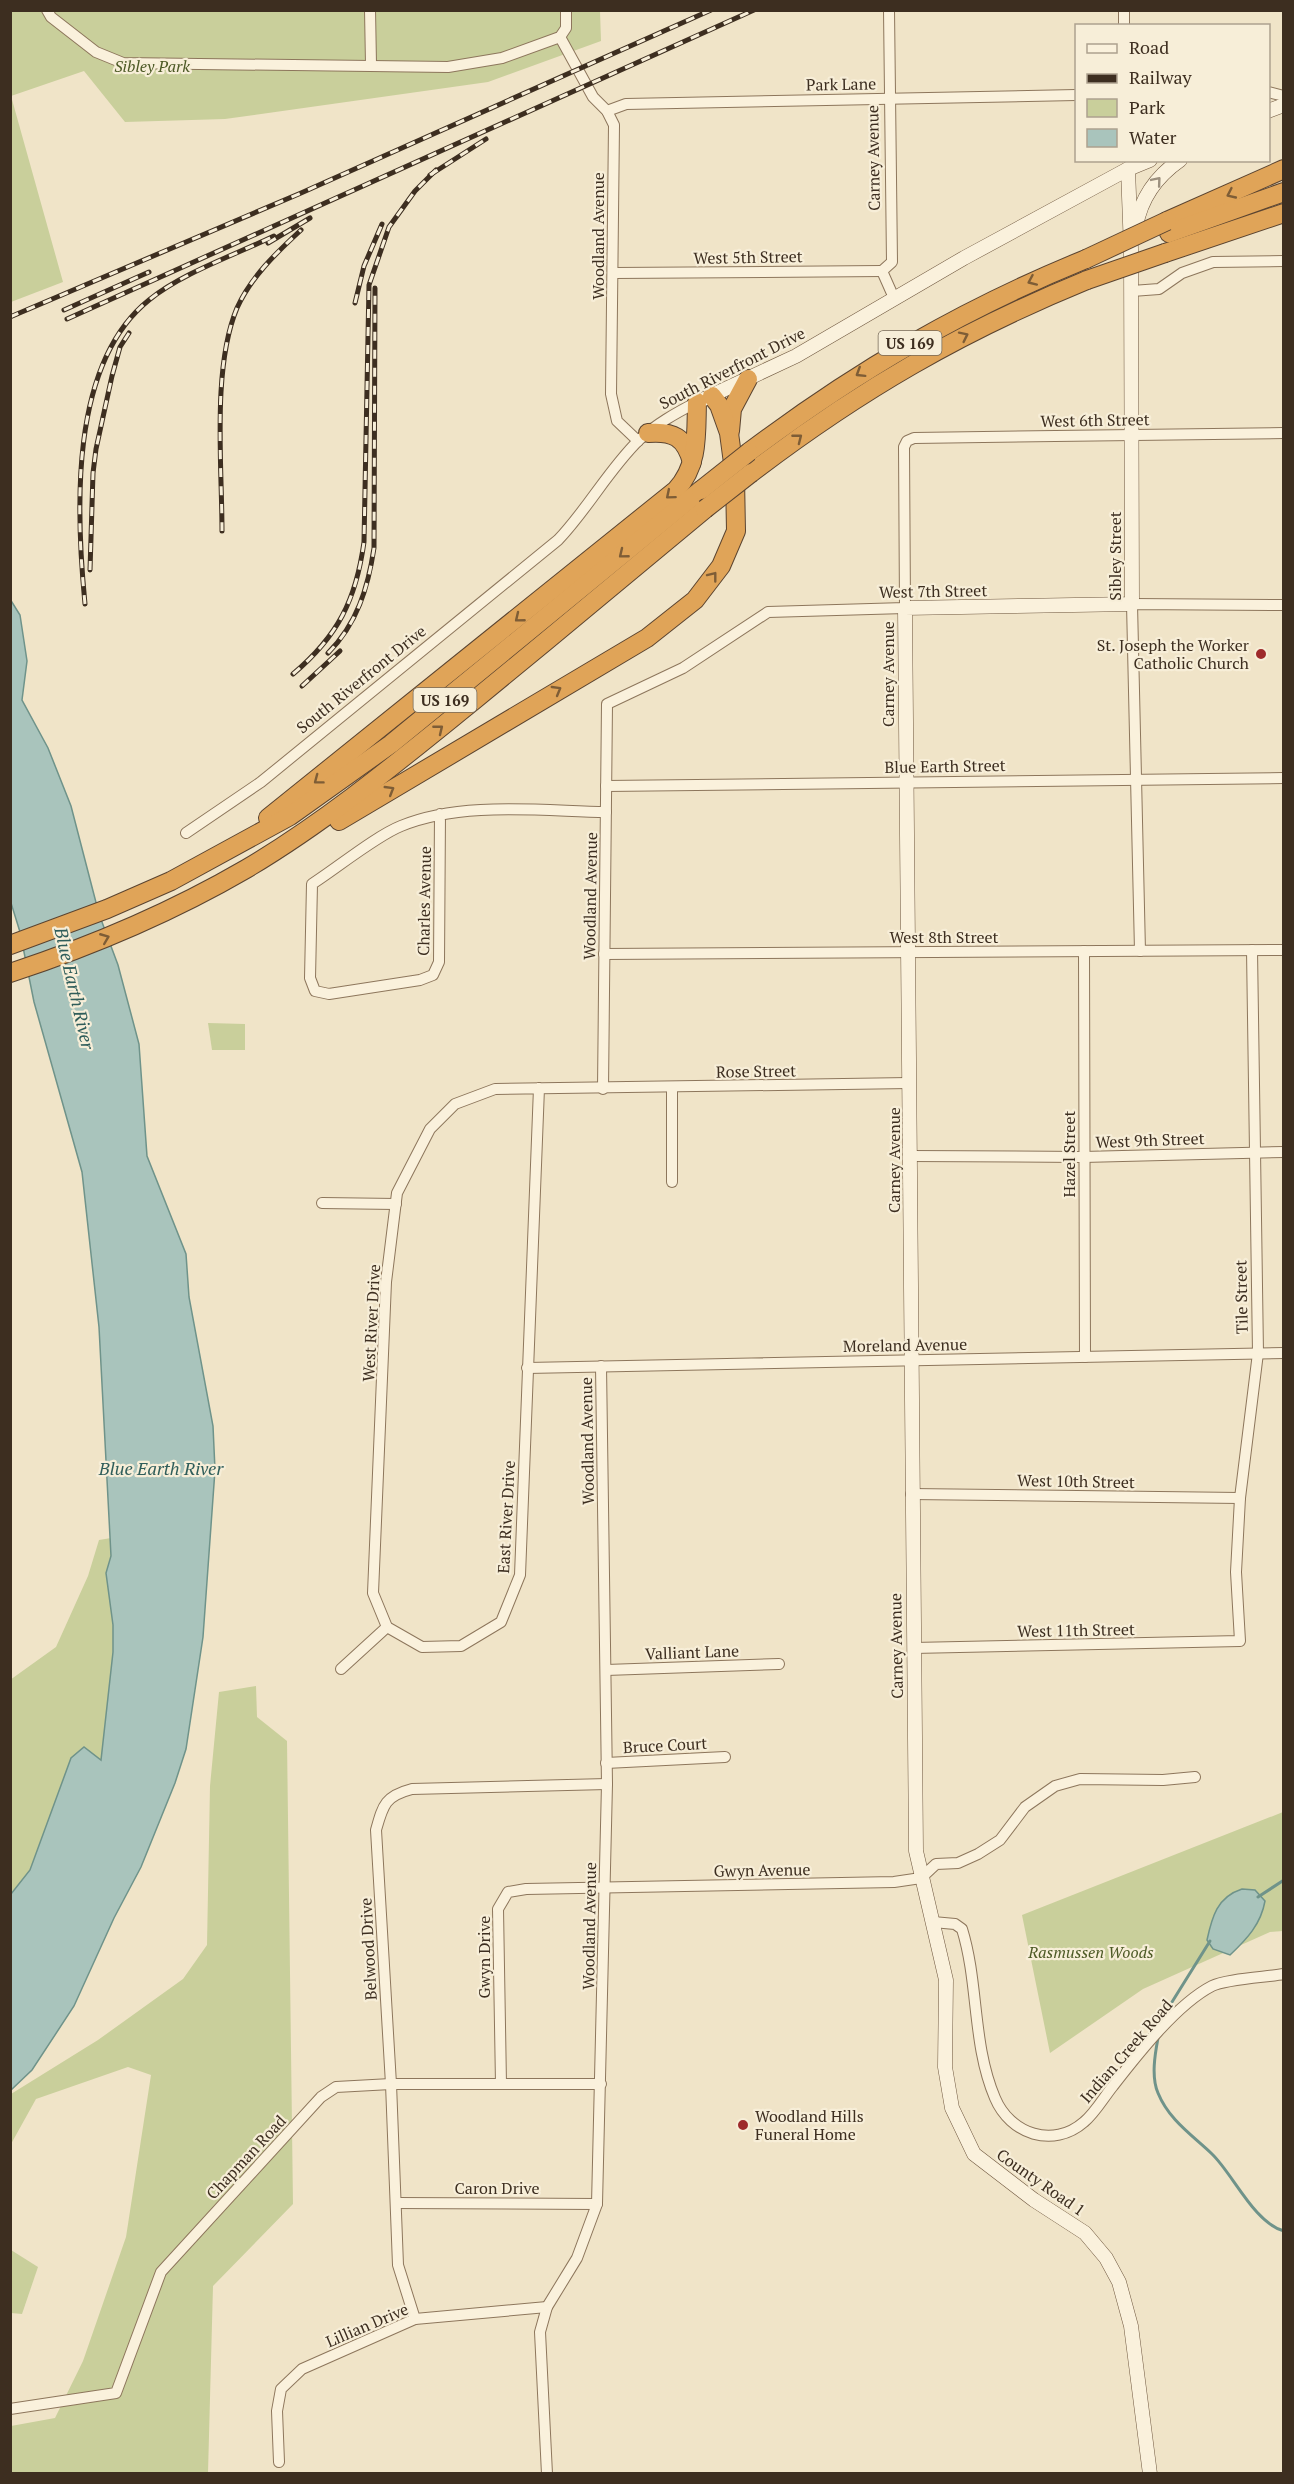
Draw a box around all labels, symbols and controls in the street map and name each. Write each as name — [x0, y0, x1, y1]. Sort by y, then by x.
legend — [1075, 24, 1270, 162]
text: Road — [1129, 35, 1169, 59]
park label: Sibley Park — [114, 55, 190, 77]
text: Railway — [1129, 65, 1193, 89]
street label: Park Lane — [806, 72, 876, 96]
text: Park — [1129, 95, 1166, 119]
street label: Carney Avenue — [861, 105, 885, 211]
text: Water — [1129, 125, 1176, 149]
street label: Woodland Avenue — [587, 172, 609, 300]
one-way arrow — [1150, 177, 1161, 188]
one-way arrow — [1226, 186, 1237, 198]
street label: West 5th Street — [693, 245, 803, 269]
one-way arrow — [1028, 274, 1039, 286]
street label: South Riverfront Drive — [655, 322, 809, 414]
road number: US 169 — [878, 331, 942, 355]
one-way arrow — [957, 331, 968, 343]
one-way arrow — [856, 365, 866, 377]
street label: West 6th Street — [1040, 408, 1150, 432]
one-way arrow — [791, 434, 802, 445]
one-way arrow — [666, 487, 677, 498]
street label: Sibley Street — [1104, 511, 1126, 601]
one-way arrow — [619, 547, 630, 558]
one-way arrow — [706, 571, 717, 582]
street label: West 7th Street — [879, 579, 987, 603]
one-way arrow — [514, 610, 525, 621]
street label: South Riverfront Drive — [292, 620, 430, 738]
street label: Carney Avenue — [877, 621, 899, 727]
place label: St. Joseph the Worker Catholic Church — [1097, 634, 1250, 674]
marker: St. Joseph the Worker Catholic Church — [1254, 647, 1268, 661]
one-way arrow — [551, 686, 562, 697]
road number: US 169 — [414, 688, 476, 712]
one-way arrow — [432, 725, 443, 736]
street label: Blue Earth Street — [884, 754, 1006, 778]
one-way arrow — [313, 772, 324, 783]
one-way arrow — [384, 785, 394, 797]
street label: Woodland Avenue — [578, 832, 602, 960]
street label: Charles Avenue — [412, 846, 436, 956]
water label: Blue Earth River — [49, 924, 101, 1052]
street label: West 8th Street — [889, 926, 999, 948]
one-way arrow — [98, 933, 109, 945]
street label: Rose Street — [716, 1059, 796, 1083]
street label: Carney Avenue — [883, 1107, 905, 1213]
street label: Hazel Street — [1058, 1111, 1080, 1197]
street label: West 9th Street — [1095, 1127, 1205, 1153]
street label: Tile Street — [1229, 1260, 1253, 1334]
street label: West River Drive — [357, 1264, 385, 1382]
street label: Moreland Avenue — [843, 1333, 967, 1357]
street label: Woodland Avenue — [575, 1377, 599, 1505]
water label: Blue Earth River — [98, 1456, 224, 1480]
street label: East River Drive — [492, 1460, 520, 1574]
street label: West 10th Street — [1017, 1469, 1135, 1493]
street label: Carney Avenue — [884, 1593, 908, 1699]
street label: West 11th Street — [1017, 1618, 1135, 1642]
street label: Valliant Lane — [645, 1639, 739, 1665]
street label: Bruce Court — [622, 1732, 708, 1758]
street label: Gwyn Avenue — [713, 1858, 811, 1882]
street label: Woodland Avenue — [577, 1862, 601, 1990]
street label: Belwood Drive — [354, 1897, 382, 2001]
street label: Gwyn Drive — [473, 1916, 495, 1998]
park label: Rasmussen Woods — [1027, 1941, 1154, 1963]
street label: Indian Creek Road — [1075, 1994, 1177, 2108]
place label: Woodland Hills Funeral Home — [755, 2105, 864, 2145]
street label: Chapman Road — [201, 2110, 291, 2204]
marker: Woodland Hills Funeral Home — [736, 2118, 750, 2132]
street label: County Road 1 — [992, 2143, 1090, 2221]
street label: Caron Drive — [455, 2177, 539, 2199]
street label: Lillian Drive — [322, 2298, 412, 2352]

